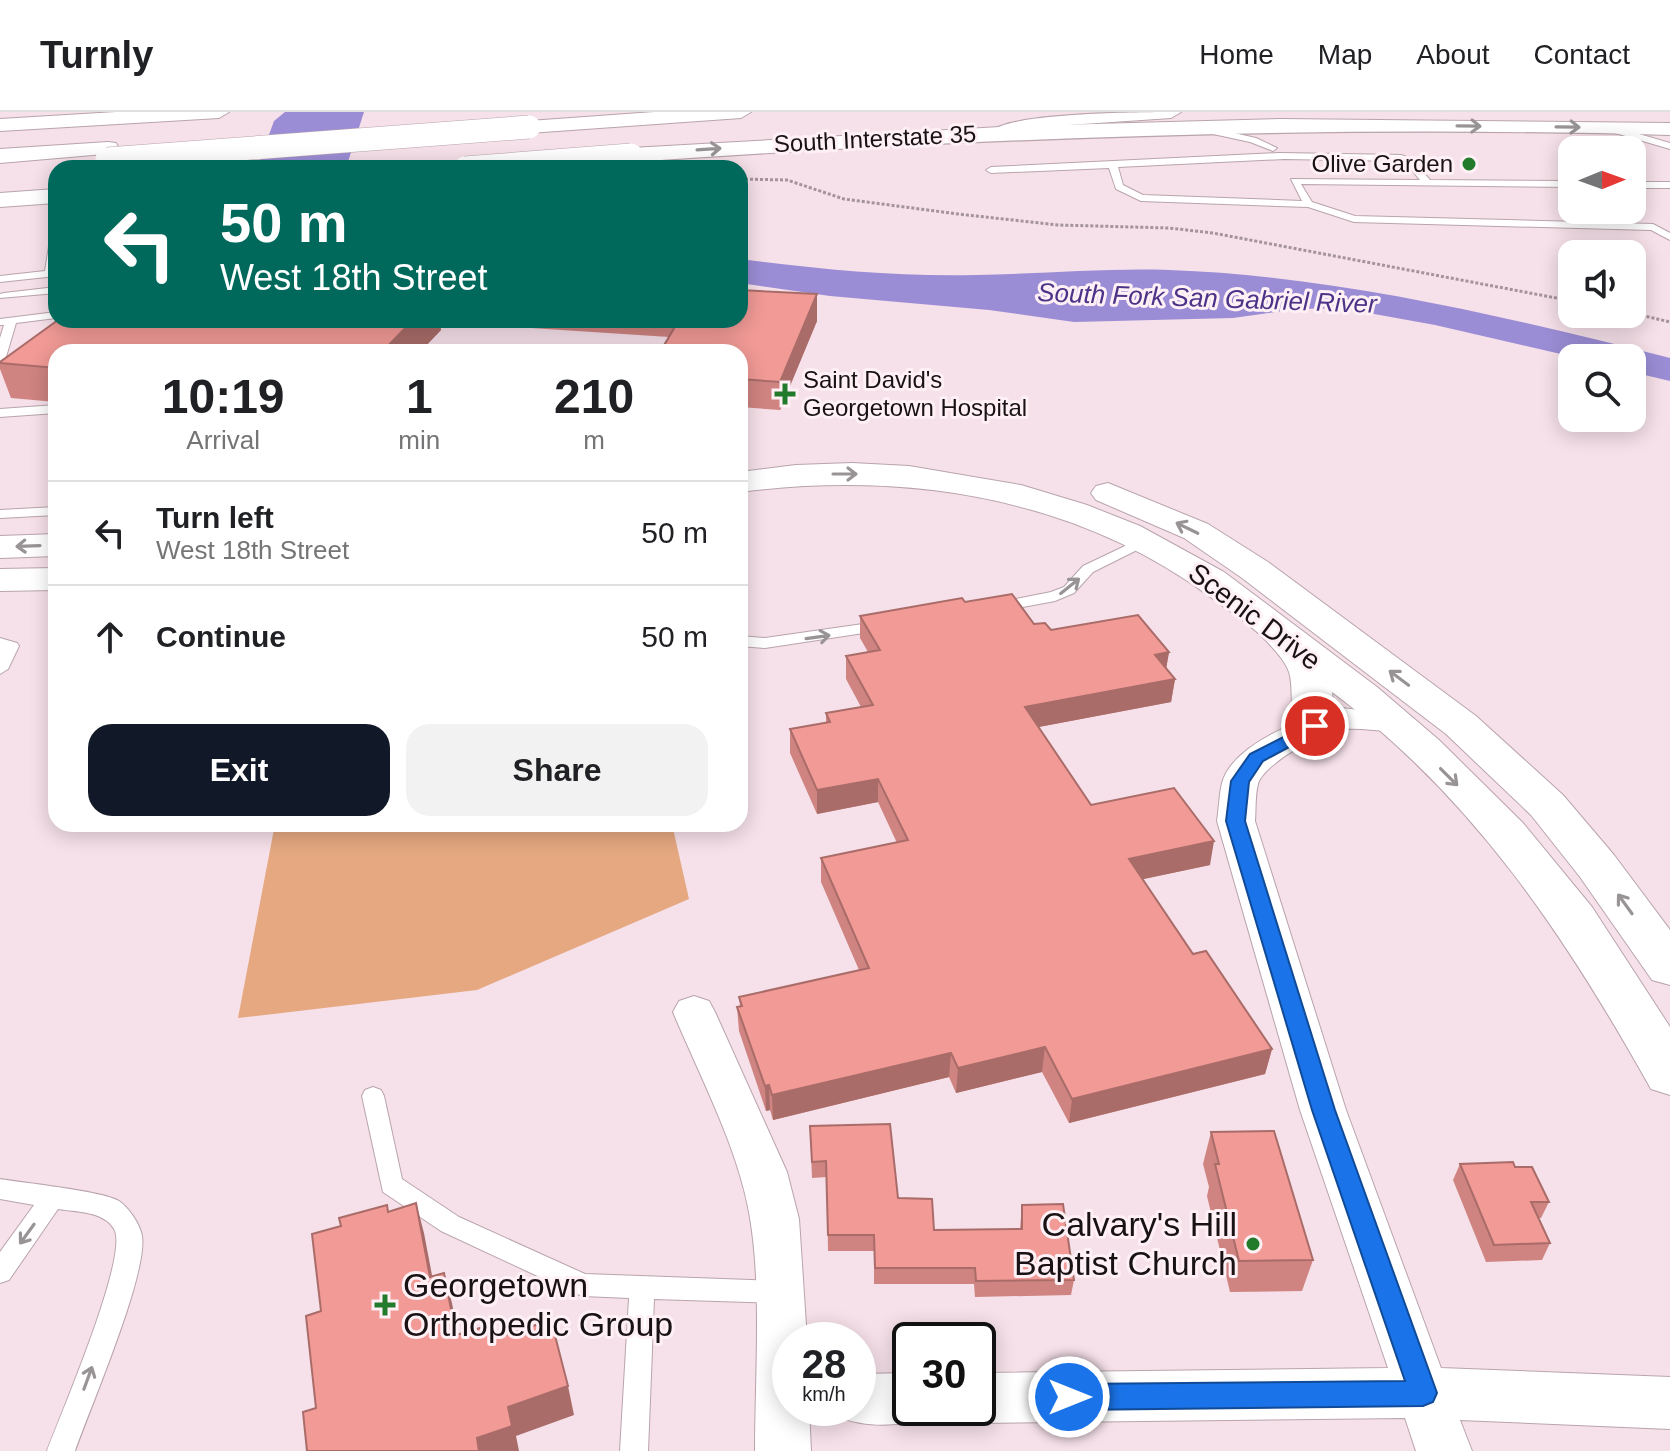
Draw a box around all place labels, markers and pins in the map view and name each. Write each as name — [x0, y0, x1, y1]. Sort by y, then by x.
place label: Olive Garden — [1312, 150, 1453, 177]
marker: Olive Garden — [1460, 155, 1478, 173]
place label: Saint David's Georgetown Hospital — [803, 366, 1027, 421]
marker: Saint David's Georgetown Hospital — [774, 383, 796, 405]
pin — [1281, 692, 1349, 760]
place label: Calvary's Hill Baptist Church — [1014, 1205, 1237, 1282]
marker: Calvary's Hill Baptist Church — [1244, 1235, 1262, 1253]
place label: Georgetown Orthopedic Group — [403, 1266, 673, 1343]
marker: Georgetown Orthopedic Group — [374, 1294, 396, 1316]

